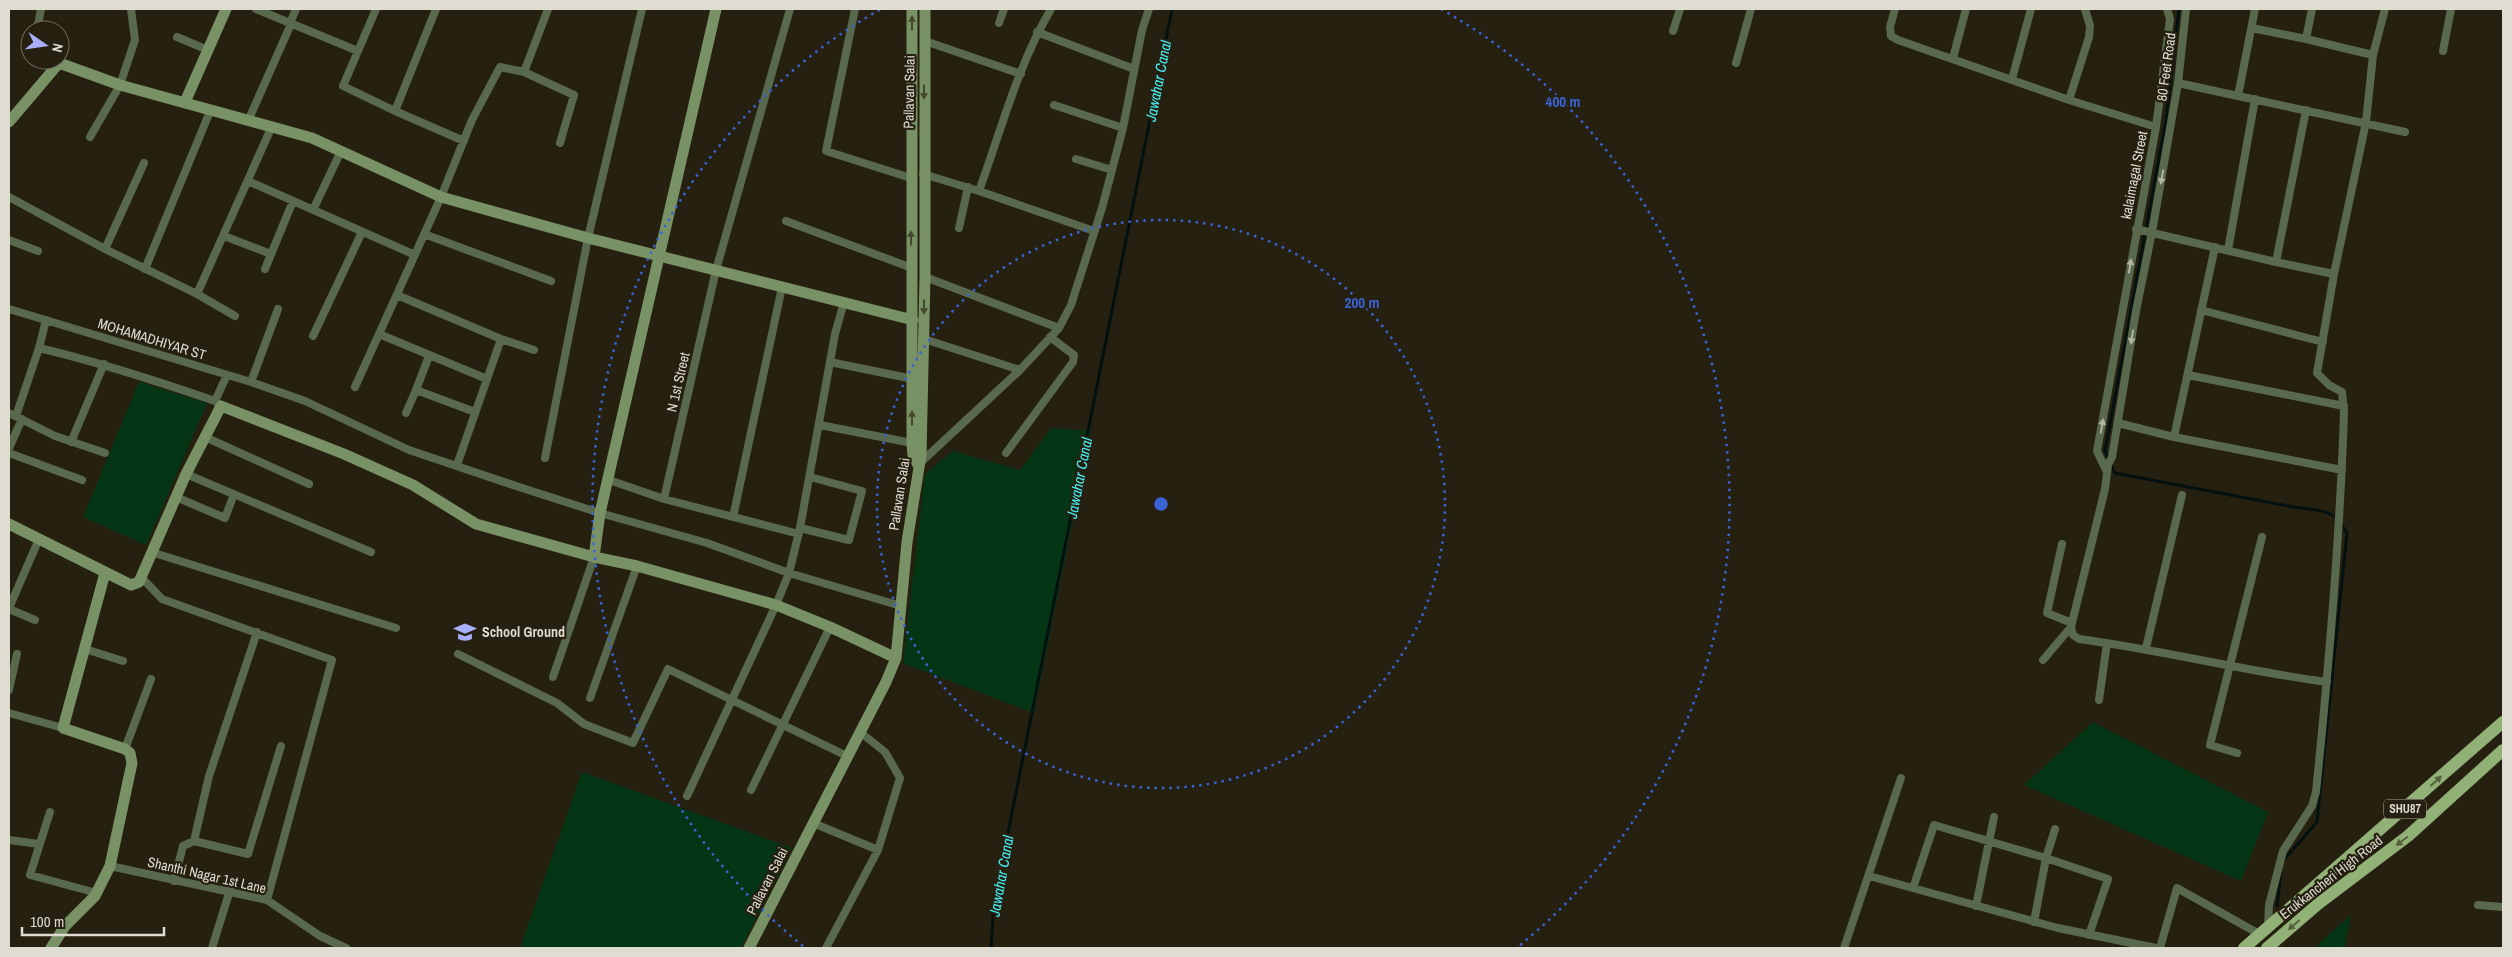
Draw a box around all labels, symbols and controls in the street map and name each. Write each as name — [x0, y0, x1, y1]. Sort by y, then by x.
one-way arrow — [908, 14, 916, 30]
north arrow — [20, 20, 70, 70]
street label: 80 Feet Road — [2152, 32, 2180, 102]
water label: Jawahar Canal — [1140, 38, 1176, 124]
text: N — [48, 42, 67, 54]
street label: Pallavan Salai — [899, 55, 919, 129]
one-way arrow — [920, 85, 928, 101]
text: 400 m — [1546, 91, 1580, 112]
street label: kalaimagal Street — [2117, 129, 2151, 221]
one-way arrow — [2157, 169, 2165, 185]
one-way arrow — [907, 229, 915, 245]
one-way arrow — [2126, 257, 2134, 273]
text: 200 m — [1345, 292, 1379, 313]
one-way arrow — [920, 300, 928, 316]
street label: MOHAMADHIYAR ST — [96, 314, 208, 364]
one-way arrow — [2128, 329, 2136, 345]
street label: N 1st Street — [662, 350, 694, 414]
one-way arrow — [909, 409, 917, 425]
one-way arrow — [2098, 417, 2106, 433]
water label: Jawahar Canal — [1061, 435, 1097, 521]
street label: Pallavan Salai — [884, 456, 914, 532]
centre of rings — [1152, 495, 1170, 513]
school or university icon: School Ground — [452, 619, 478, 645]
place label: School Ground — [482, 623, 565, 641]
one-way arrow — [2429, 776, 2442, 787]
road number: SHU87 — [2384, 800, 2426, 819]
street label: Erukkancheri High Road — [2276, 831, 2386, 923]
water label: Jawahar Canal — [983, 834, 1019, 919]
one-way arrow — [2396, 835, 2409, 846]
street label: Pallavan Salai — [742, 844, 792, 918]
street label: Shanthi Nagar 1st Lane — [146, 853, 268, 897]
scale bar — [22, 904, 165, 936]
text: 100 m — [30, 911, 64, 932]
one-way arrow — [2288, 919, 2300, 931]

